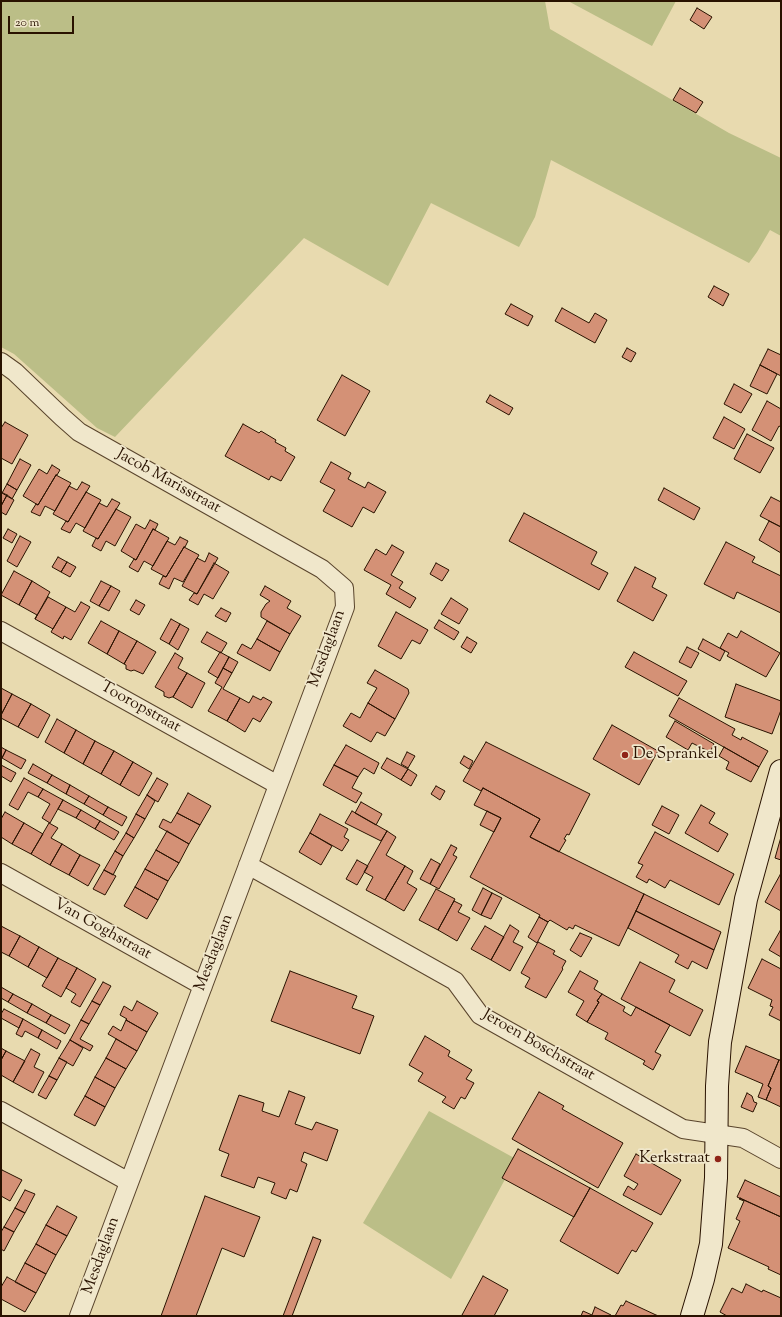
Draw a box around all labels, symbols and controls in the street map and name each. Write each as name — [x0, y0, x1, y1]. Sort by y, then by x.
scale bar — [10, 8, 76, 34]
text: 20 m — [15, 14, 39, 32]
street label: Jacob Marisstraat — [112, 445, 224, 519]
street label: Mesdaglaan — [305, 608, 351, 690]
street label: Tooropstraat — [97, 678, 183, 738]
place label: De Sprankel — [633, 745, 718, 765]
marker: De Sprankel — [620, 750, 630, 760]
street label: Van Goghstraat — [50, 895, 154, 965]
street label: Mesdaglaan — [192, 912, 238, 994]
street label: Jeroen Boschstraat — [478, 1006, 598, 1086]
place label: Kerkstraat — [639, 1149, 710, 1169]
marker: Kerkstraat — [713, 1154, 723, 1164]
street label: Mesdaglaan — [79, 1215, 125, 1297]

